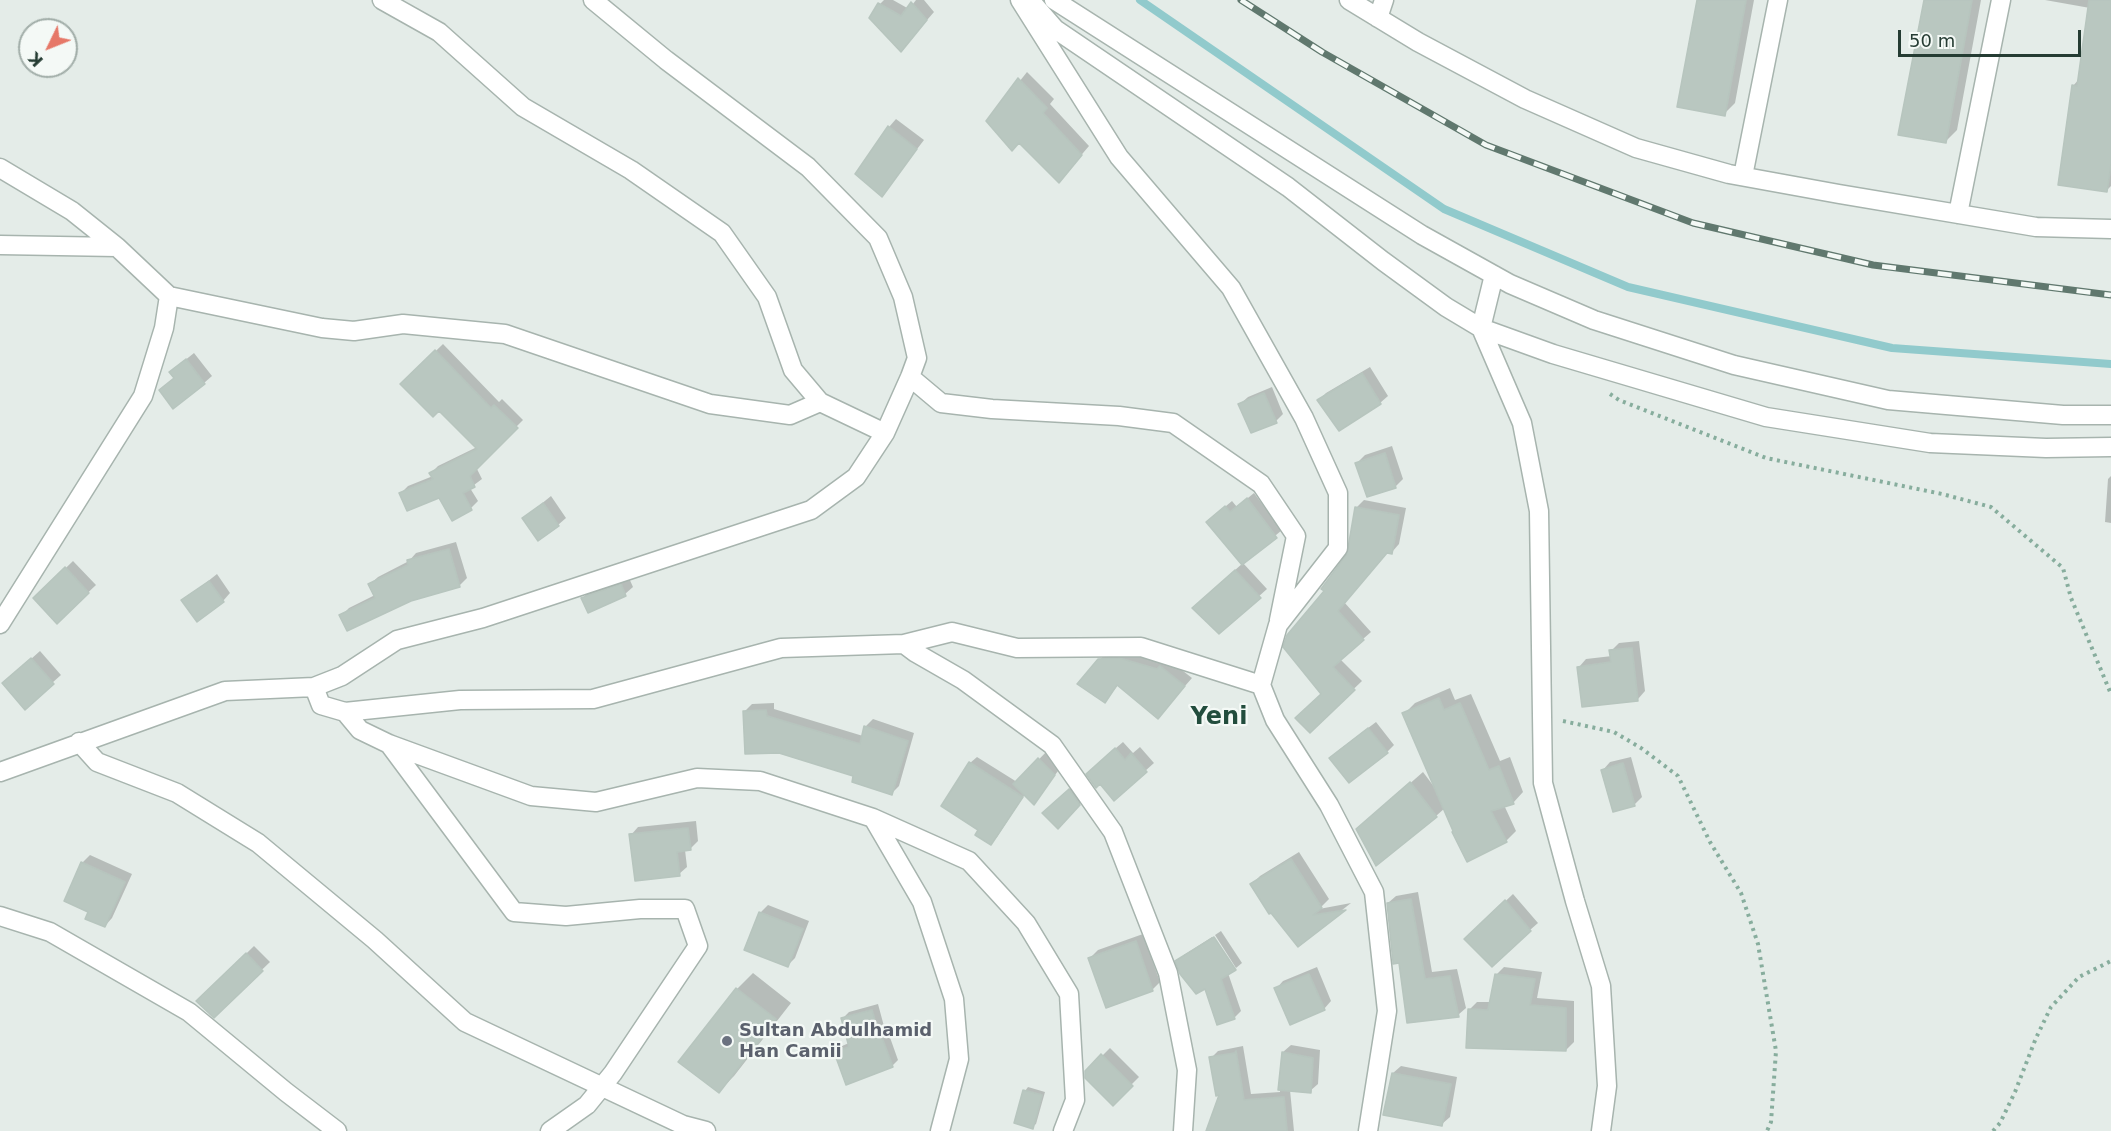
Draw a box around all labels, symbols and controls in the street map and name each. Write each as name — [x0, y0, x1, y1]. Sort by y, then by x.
north arrow — [18, 18, 78, 78]
scale bar — [1901, 18, 2084, 56]
text: 50 m — [1909, 30, 1955, 51]
text: K — [25, 48, 47, 70]
district label: Yeni — [1191, 704, 1247, 732]
place label: Sultan Abdulhamid Han Camii — [739, 1020, 932, 1062]
marker: Sultan Abdulhamid Han Camii — [720, 1034, 734, 1048]

